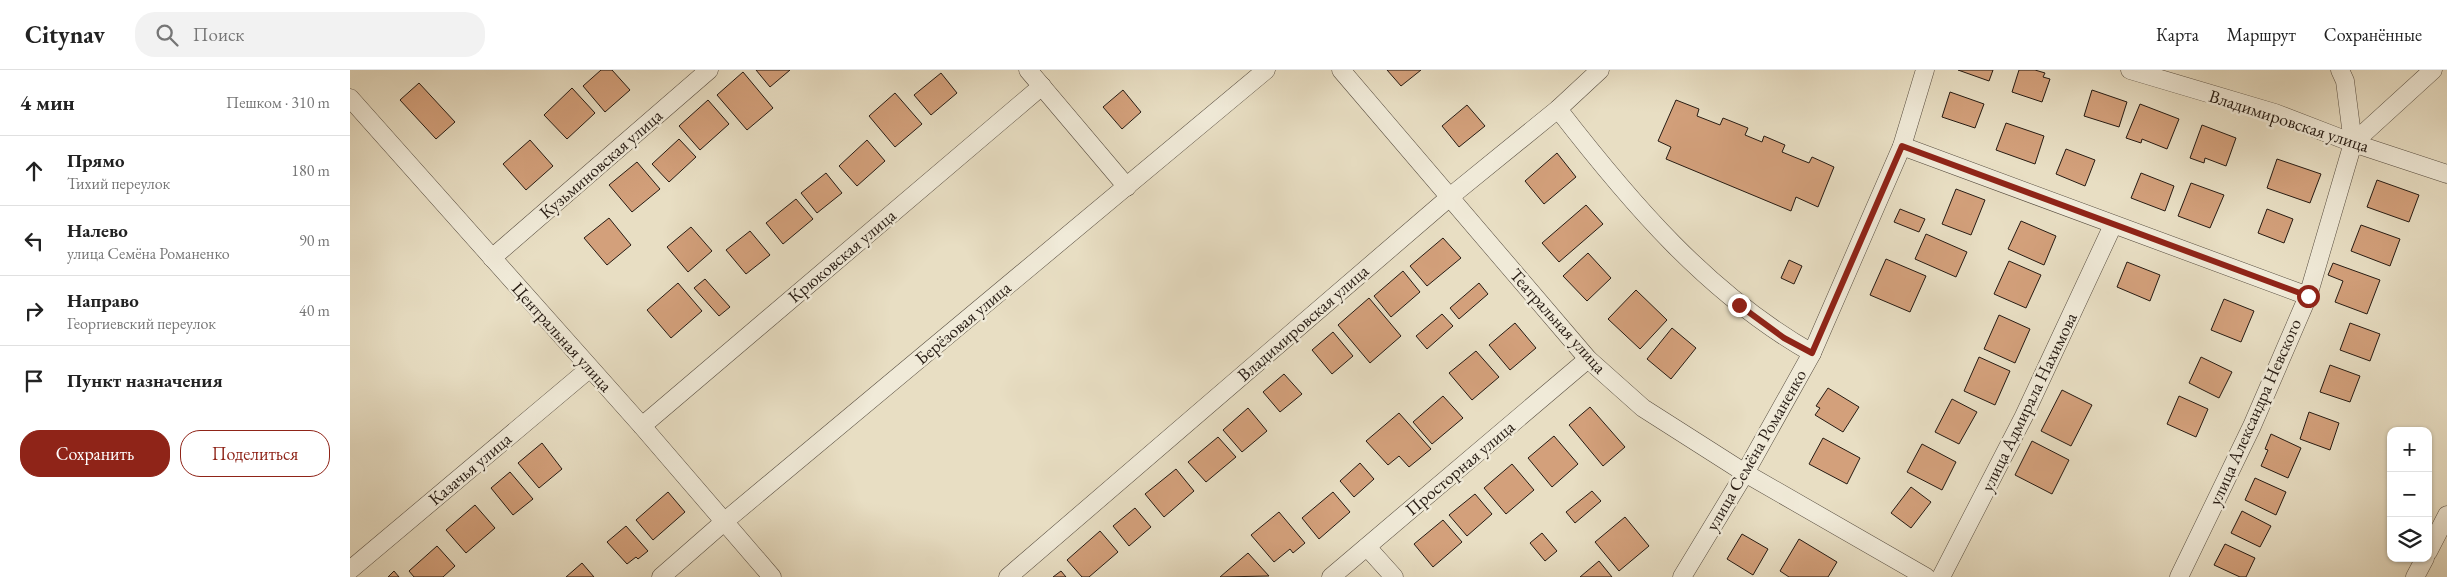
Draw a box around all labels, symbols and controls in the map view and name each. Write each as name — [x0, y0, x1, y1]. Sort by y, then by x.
search box — [135, 12, 485, 57]
text: Citynav — [25, 19, 105, 50]
icon: search — [153, 21, 181, 49]
text: Поиск — [193, 22, 244, 47]
text: Карта — [2156, 23, 2199, 46]
text: Маршрут — [2227, 23, 2296, 46]
text: Сохранённые — [2324, 23, 2422, 46]
street label: Владимировская улица — [2206, 84, 2373, 158]
text: 4 мин — [20, 89, 75, 116]
text: Пешком · 310 m — [226, 92, 330, 113]
street label: Кузьминовская улица — [534, 103, 668, 223]
text: Прямо — [67, 148, 125, 173]
icon: ahead — [20, 157, 48, 185]
text: 180 m — [291, 160, 330, 181]
text: Тихий переулок — [67, 173, 170, 194]
street label: Крюковская улица — [783, 203, 901, 308]
text: Налево — [67, 218, 128, 243]
icon: left — [20, 227, 48, 255]
text: 90 m — [299, 230, 330, 251]
text: улица Семёна Романенко — [67, 243, 230, 264]
street label: Владимировская улица — [1232, 259, 1374, 386]
street label: Театральная улица — [1505, 263, 1612, 379]
street label: Берёзовая улица — [910, 275, 1016, 369]
street label: Центральная улица — [507, 277, 618, 397]
route start — [2297, 285, 2320, 308]
text: Направо — [67, 288, 139, 313]
route end — [1728, 294, 1751, 317]
icon: right — [20, 297, 48, 325]
text: 40 m — [299, 300, 330, 321]
street label: улица Адмирала Нахимова — [1975, 308, 2082, 495]
text: Георгиевский переулок — [67, 313, 216, 334]
street label: улица Александра Невского — [2203, 315, 2306, 509]
street label: улица Семёна Романенко — [1700, 365, 1811, 535]
icon: arrive — [20, 367, 48, 395]
text: Пункт назначения — [67, 368, 223, 393]
street label: Просторная улица — [1400, 414, 1520, 520]
street label: Казачья улица — [423, 427, 517, 510]
map controls — [2387, 427, 2432, 562]
button: + — [2387, 427, 2432, 472]
button: Сохранить — [20, 430, 170, 477]
button: Поделиться — [180, 430, 330, 477]
button: − — [2387, 472, 2432, 517]
button: layers — [2387, 517, 2432, 562]

